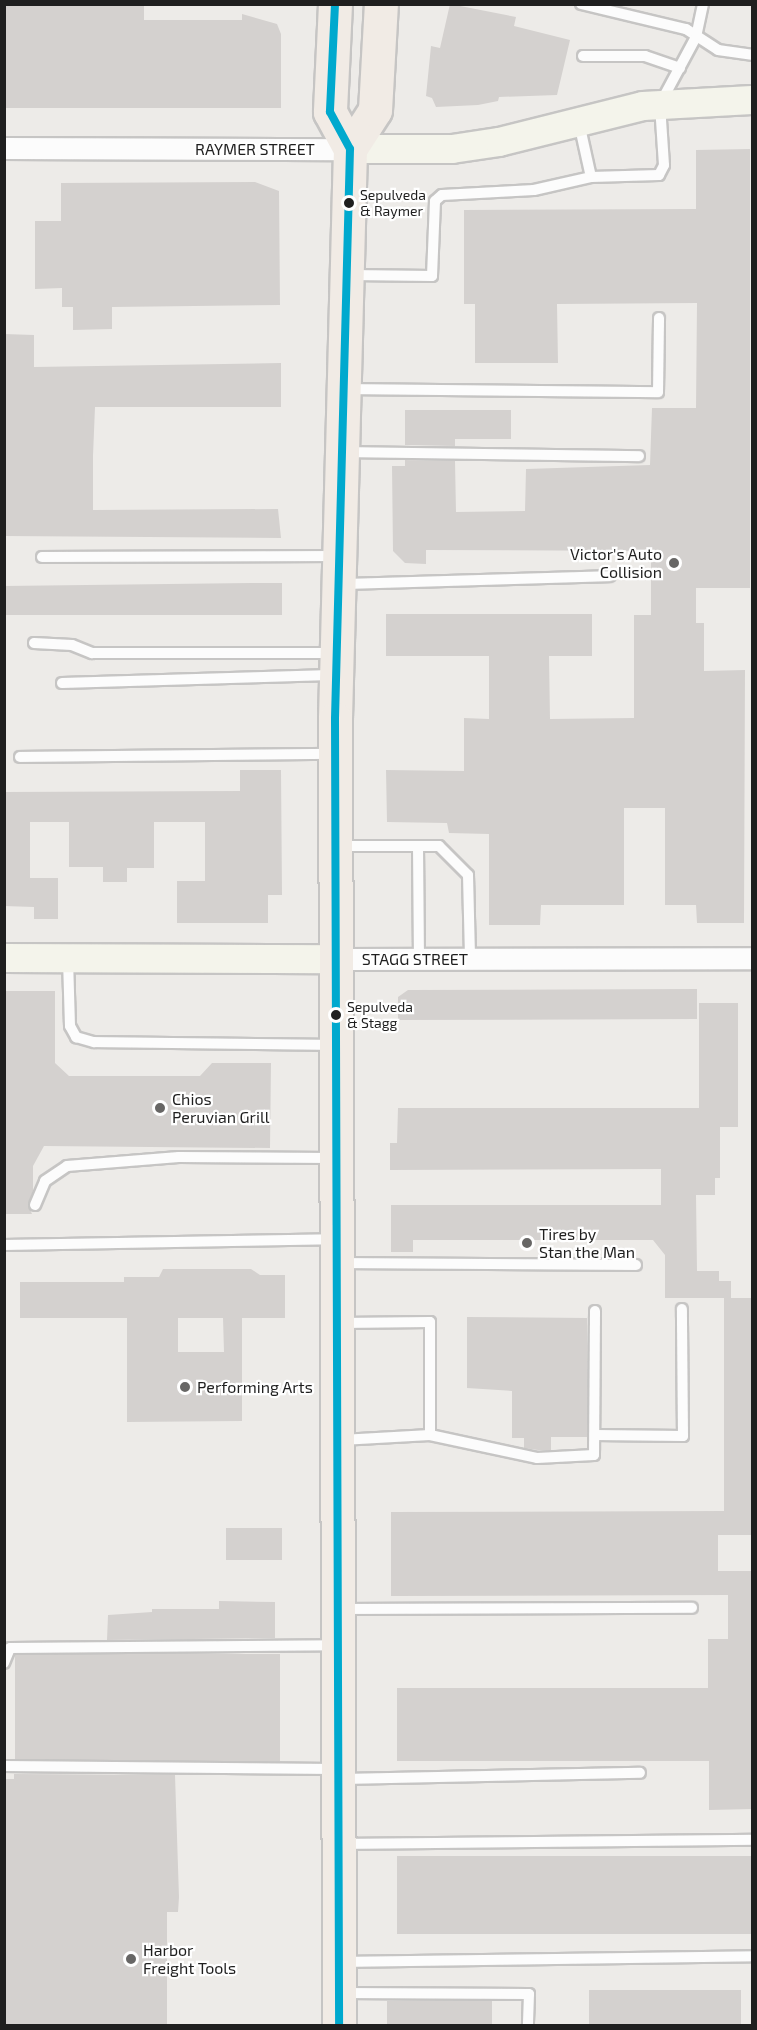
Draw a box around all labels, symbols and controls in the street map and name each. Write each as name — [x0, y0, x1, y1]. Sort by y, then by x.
street label: RAYMER STREET — [195, 139, 315, 159]
place label: Sepulveda & Raymer — [360, 187, 426, 220]
marker: Sepulveda & Raymer — [343, 197, 355, 209]
place label: Victor's Auto Collision — [570, 544, 662, 582]
marker: Victor's Auto Collision — [667, 556, 681, 570]
street label: STAGG STREET — [362, 949, 468, 969]
place label: Sepulveda & Stagg — [347, 999, 413, 1032]
marker: Sepulveda & Stagg — [330, 1009, 342, 1021]
place label: Chios Peruvian Grill — [172, 1089, 270, 1127]
marker: Chios Peruvian Grill — [153, 1101, 167, 1115]
place label: Tires by Stan the Man — [539, 1224, 635, 1262]
marker: Tires by Stan the Man — [520, 1236, 534, 1250]
place label: Performing Arts — [197, 1377, 313, 1397]
marker: Performing Arts — [178, 1380, 192, 1394]
place label: Harbor Freight Tools — [143, 1940, 237, 1978]
marker: Harbor Freight Tools — [124, 1952, 138, 1966]

